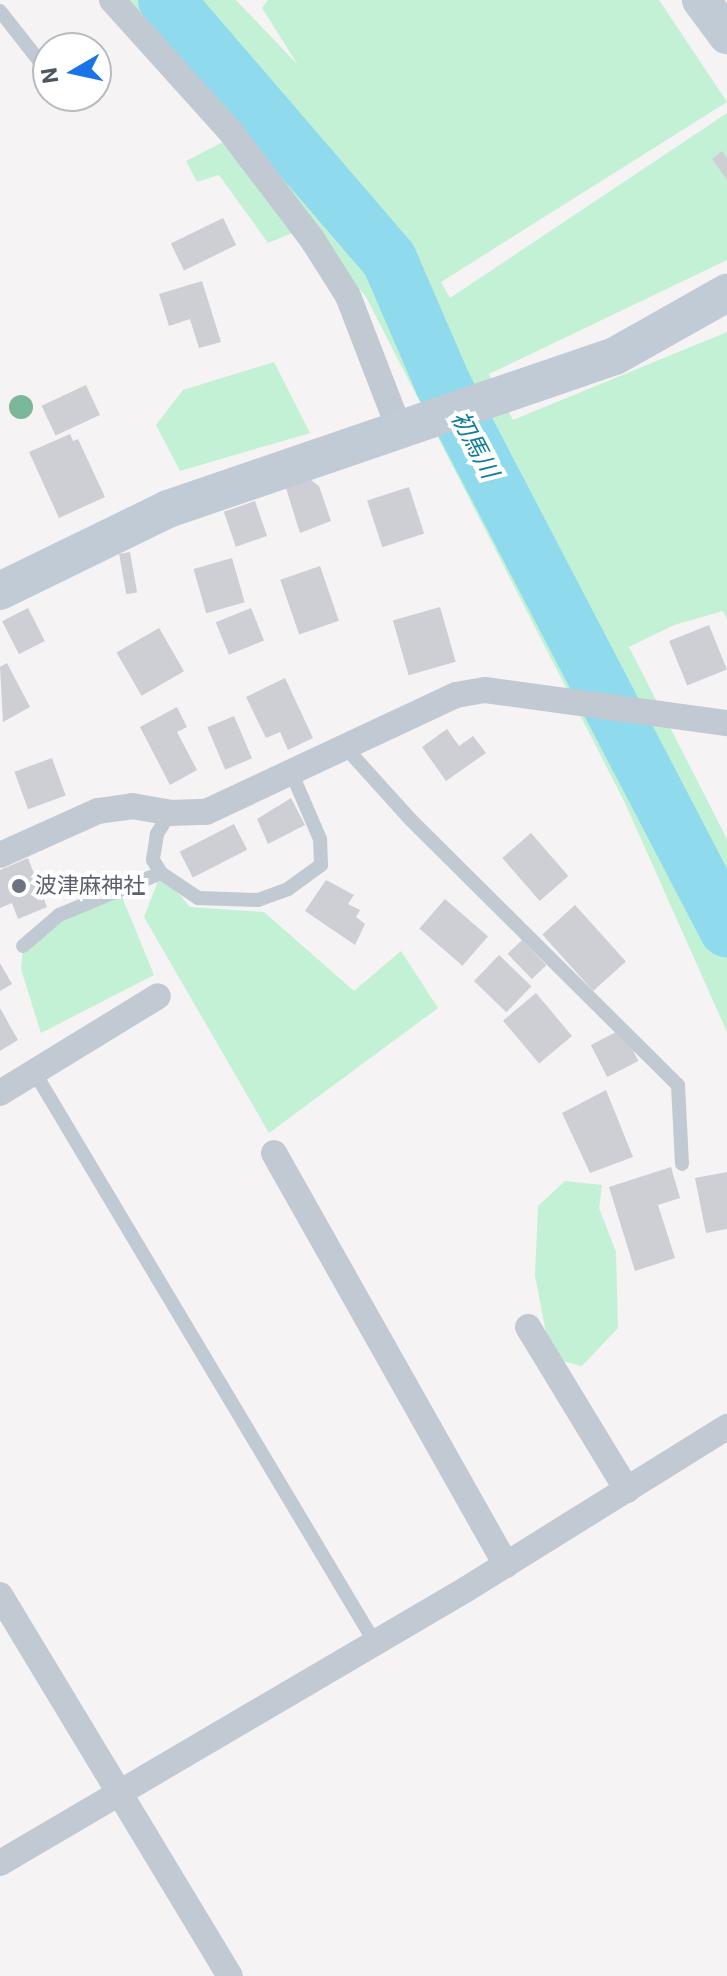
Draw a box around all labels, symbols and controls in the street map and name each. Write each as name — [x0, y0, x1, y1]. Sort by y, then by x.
north arrow — [32, 32, 112, 112]
text: N — [36, 66, 63, 85]
water label: 初馬川 — [444, 406, 504, 484]
place label: 波津麻神社 — [35, 873, 145, 899]
marker: 波津麻神社 — [10, 877, 28, 895]

